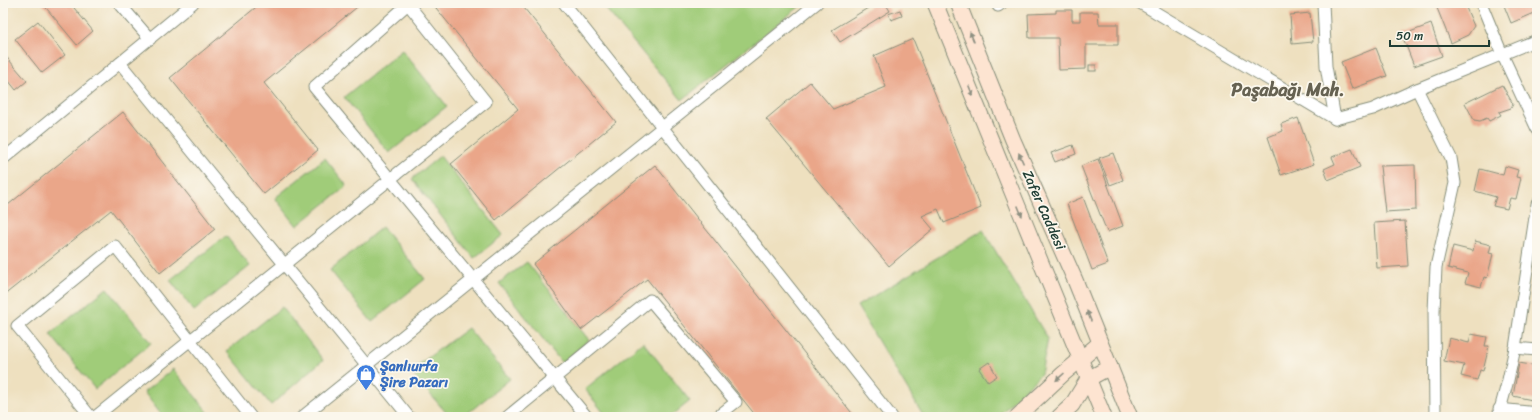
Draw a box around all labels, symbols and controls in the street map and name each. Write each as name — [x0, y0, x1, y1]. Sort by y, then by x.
scale bar — [1390, 22, 1489, 48]
text: 50 m — [1396, 25, 1423, 47]
one-way arrow — [969, 32, 975, 43]
district label: Paşabağı Mah. — [1231, 74, 1345, 106]
one-way arrow — [968, 85, 974, 96]
one-way arrow — [1018, 152, 1024, 163]
street label: Zafer Caddesi — [1015, 166, 1073, 255]
one-way arrow — [1018, 206, 1024, 218]
one-way arrow — [1086, 309, 1092, 321]
place label: Şanlıurfa Şire Pazarı — [379, 354, 448, 395]
shop icon: Şanlıurfa Şire Pazarı — [355, 363, 377, 391]
one-way arrow — [1055, 372, 1065, 382]

